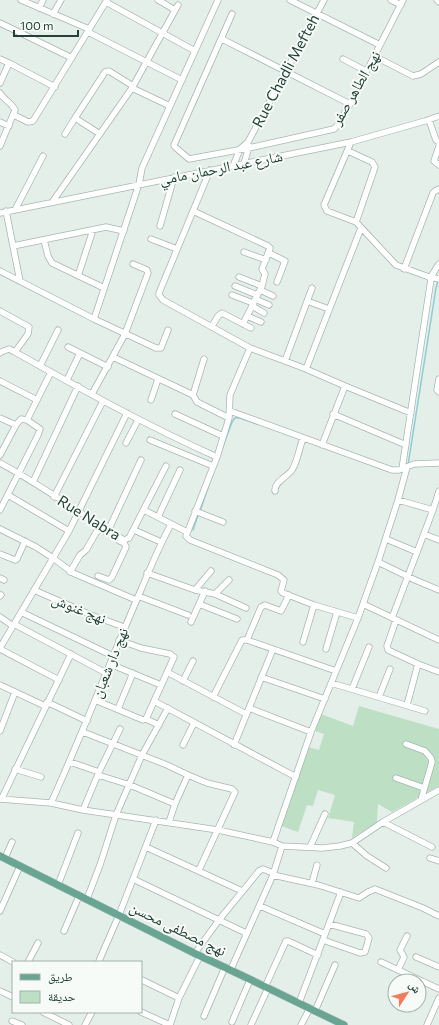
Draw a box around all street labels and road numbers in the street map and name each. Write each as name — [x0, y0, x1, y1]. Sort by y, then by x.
street label: Rue Chadli Mefteh — [248, 11, 323, 130]
street label: نهج الطاهر صفر — [326, 47, 385, 130]
street label: شارع عبد الرحمان مامي — [158, 146, 285, 192]
street label: Rue Nabra — [55, 491, 124, 544]
street label: نهج غنوش — [49, 589, 109, 629]
street label: نهج دار شعبان — [87, 625, 133, 701]
street label: نهج مصطفى محسن — [126, 897, 230, 961]

